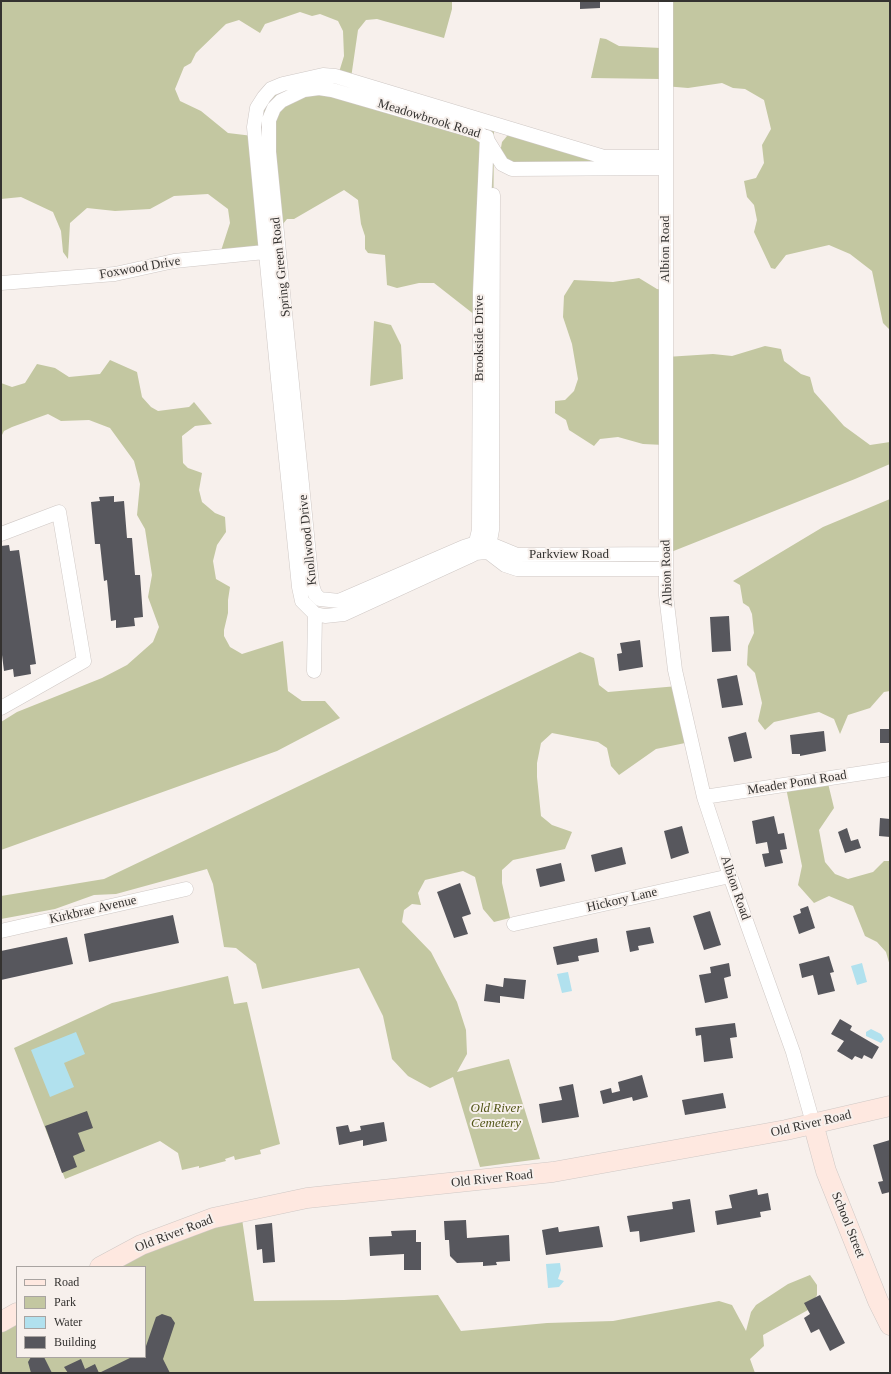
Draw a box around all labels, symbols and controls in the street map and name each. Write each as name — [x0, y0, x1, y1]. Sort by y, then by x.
street label: Meadowbrook Road — [376, 96, 482, 142]
street label: Spring Green Road — [268, 216, 294, 318]
street label: Albion Road — [658, 216, 674, 282]
street label: Foxwood Drive — [98, 253, 182, 283]
street label: Brookside Drive — [472, 295, 488, 381]
street label: Knollwood Drive — [295, 494, 321, 586]
street label: Albion Road — [658, 539, 676, 607]
street label: Parkview Road — [529, 547, 609, 563]
street label: Meader Pond Road — [746, 767, 848, 799]
street label: Albion Road — [717, 854, 753, 922]
street label: Hickory Lane — [585, 884, 659, 916]
street label: Kirkbrae Avenue — [48, 892, 138, 928]
park label: Old River Cemetery — [471, 1101, 521, 1132]
street label: Old River Road — [769, 1107, 853, 1141]
street label: Old River Road — [450, 1167, 534, 1191]
street label: School Street — [828, 1190, 868, 1260]
street label: Old River Road — [133, 1212, 215, 1256]
legend — [16, 1266, 146, 1358]
text: Road — [54, 1275, 79, 1289]
text: Park — [54, 1295, 76, 1309]
text: Water — [54, 1315, 82, 1329]
text: Building — [54, 1335, 96, 1349]

